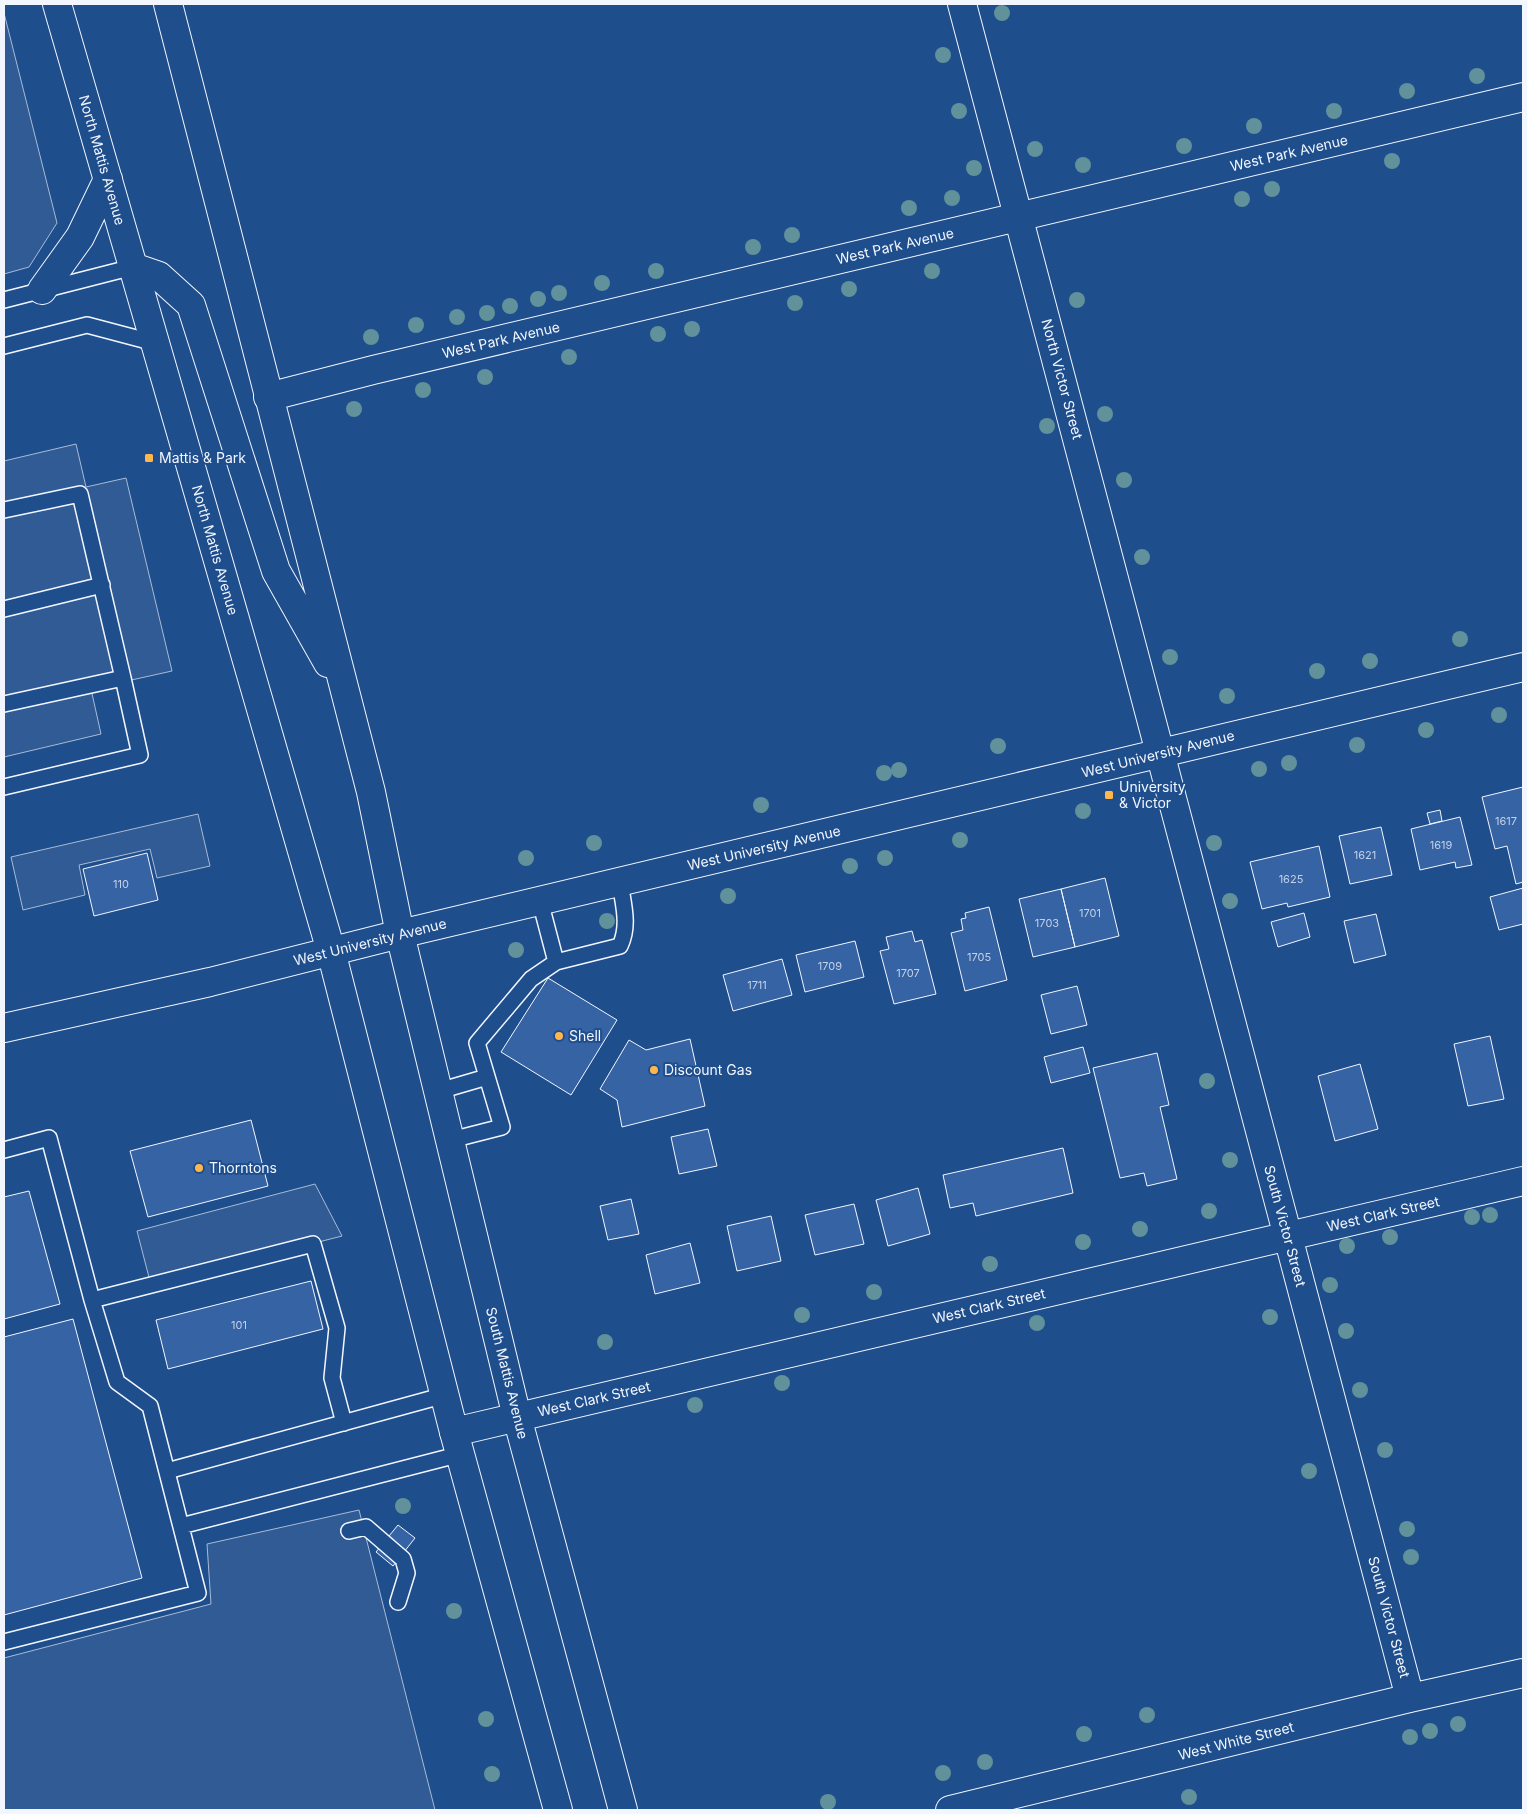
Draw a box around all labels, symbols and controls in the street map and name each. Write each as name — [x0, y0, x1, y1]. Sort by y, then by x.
street label: North Mattis Avenue — [76, 93, 129, 227]
street label: West Park Avenue — [1228, 131, 1349, 174]
street label: West Park Avenue — [834, 224, 955, 267]
street label: North Victor Street — [1038, 317, 1087, 441]
street label: West Park Avenue — [440, 318, 561, 361]
place label: Mattis & Park — [159, 449, 246, 466]
marker: Mattis & Park — [143, 452, 155, 464]
street label: North Mattis Avenue — [189, 483, 242, 617]
street label: West University Avenue — [1080, 726, 1236, 781]
place label: University & Victor — [1119, 778, 1186, 811]
marker: University & Victor — [1103, 789, 1115, 801]
house number: 1617 — [1495, 814, 1517, 828]
street label: West University Avenue — [686, 822, 842, 873]
house number: 1619 — [1430, 838, 1452, 852]
house number: 1621 — [1354, 848, 1376, 862]
house number: 1625 — [1279, 872, 1304, 886]
house number: 110 — [113, 877, 129, 891]
house number: 1701 — [1079, 906, 1101, 920]
street label: West University Avenue — [292, 914, 448, 969]
house number: 1703 — [1035, 916, 1059, 930]
house number: 1705 — [967, 950, 991, 964]
house number: 1709 — [818, 959, 842, 973]
house number: 1707 — [896, 966, 920, 980]
house number: 1711 — [747, 978, 767, 992]
place label: Shell — [569, 1027, 601, 1044]
marker: Shell — [553, 1030, 565, 1042]
place label: Discount Gas — [664, 1061, 752, 1078]
marker: Discount Gas — [648, 1064, 660, 1076]
place label: Thorntons — [209, 1159, 277, 1176]
marker: Thorntons — [193, 1162, 205, 1174]
street label: South Victor Street — [1261, 1163, 1310, 1289]
street label: West Clark Street — [1325, 1192, 1441, 1235]
street label: West Clark Street — [931, 1284, 1047, 1327]
street label: South Mattis Avenue — [483, 1305, 532, 1441]
house number: 101 — [231, 1318, 247, 1332]
street label: West Clark Street — [536, 1377, 652, 1420]
street label: South Victor Street — [1365, 1554, 1414, 1680]
street label: West White Street — [1176, 1718, 1296, 1763]

